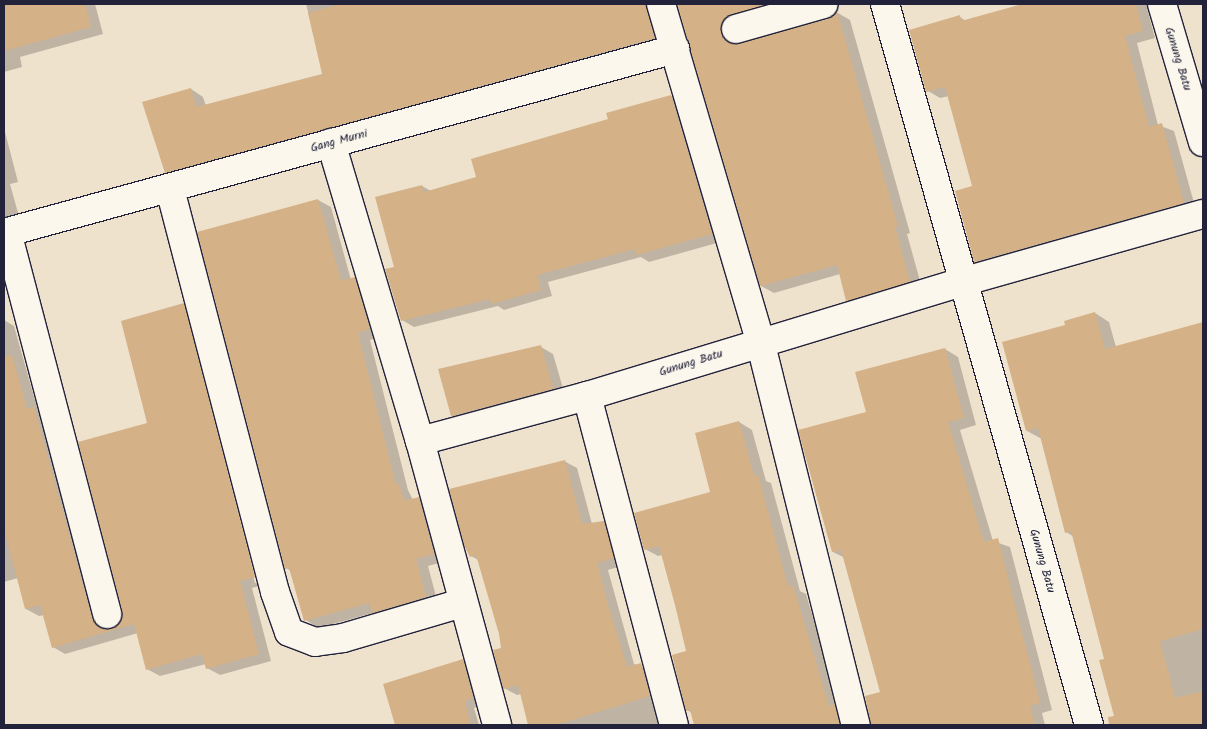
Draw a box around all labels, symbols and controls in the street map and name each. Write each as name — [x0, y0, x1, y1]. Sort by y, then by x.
street label: Gunung Batu — [1161, 25, 1195, 93]
street label: Gang Murni — [309, 126, 369, 156]
street label: Gunung Batu — [657, 346, 725, 380]
street label: Gunung Batu — [1026, 527, 1058, 595]

